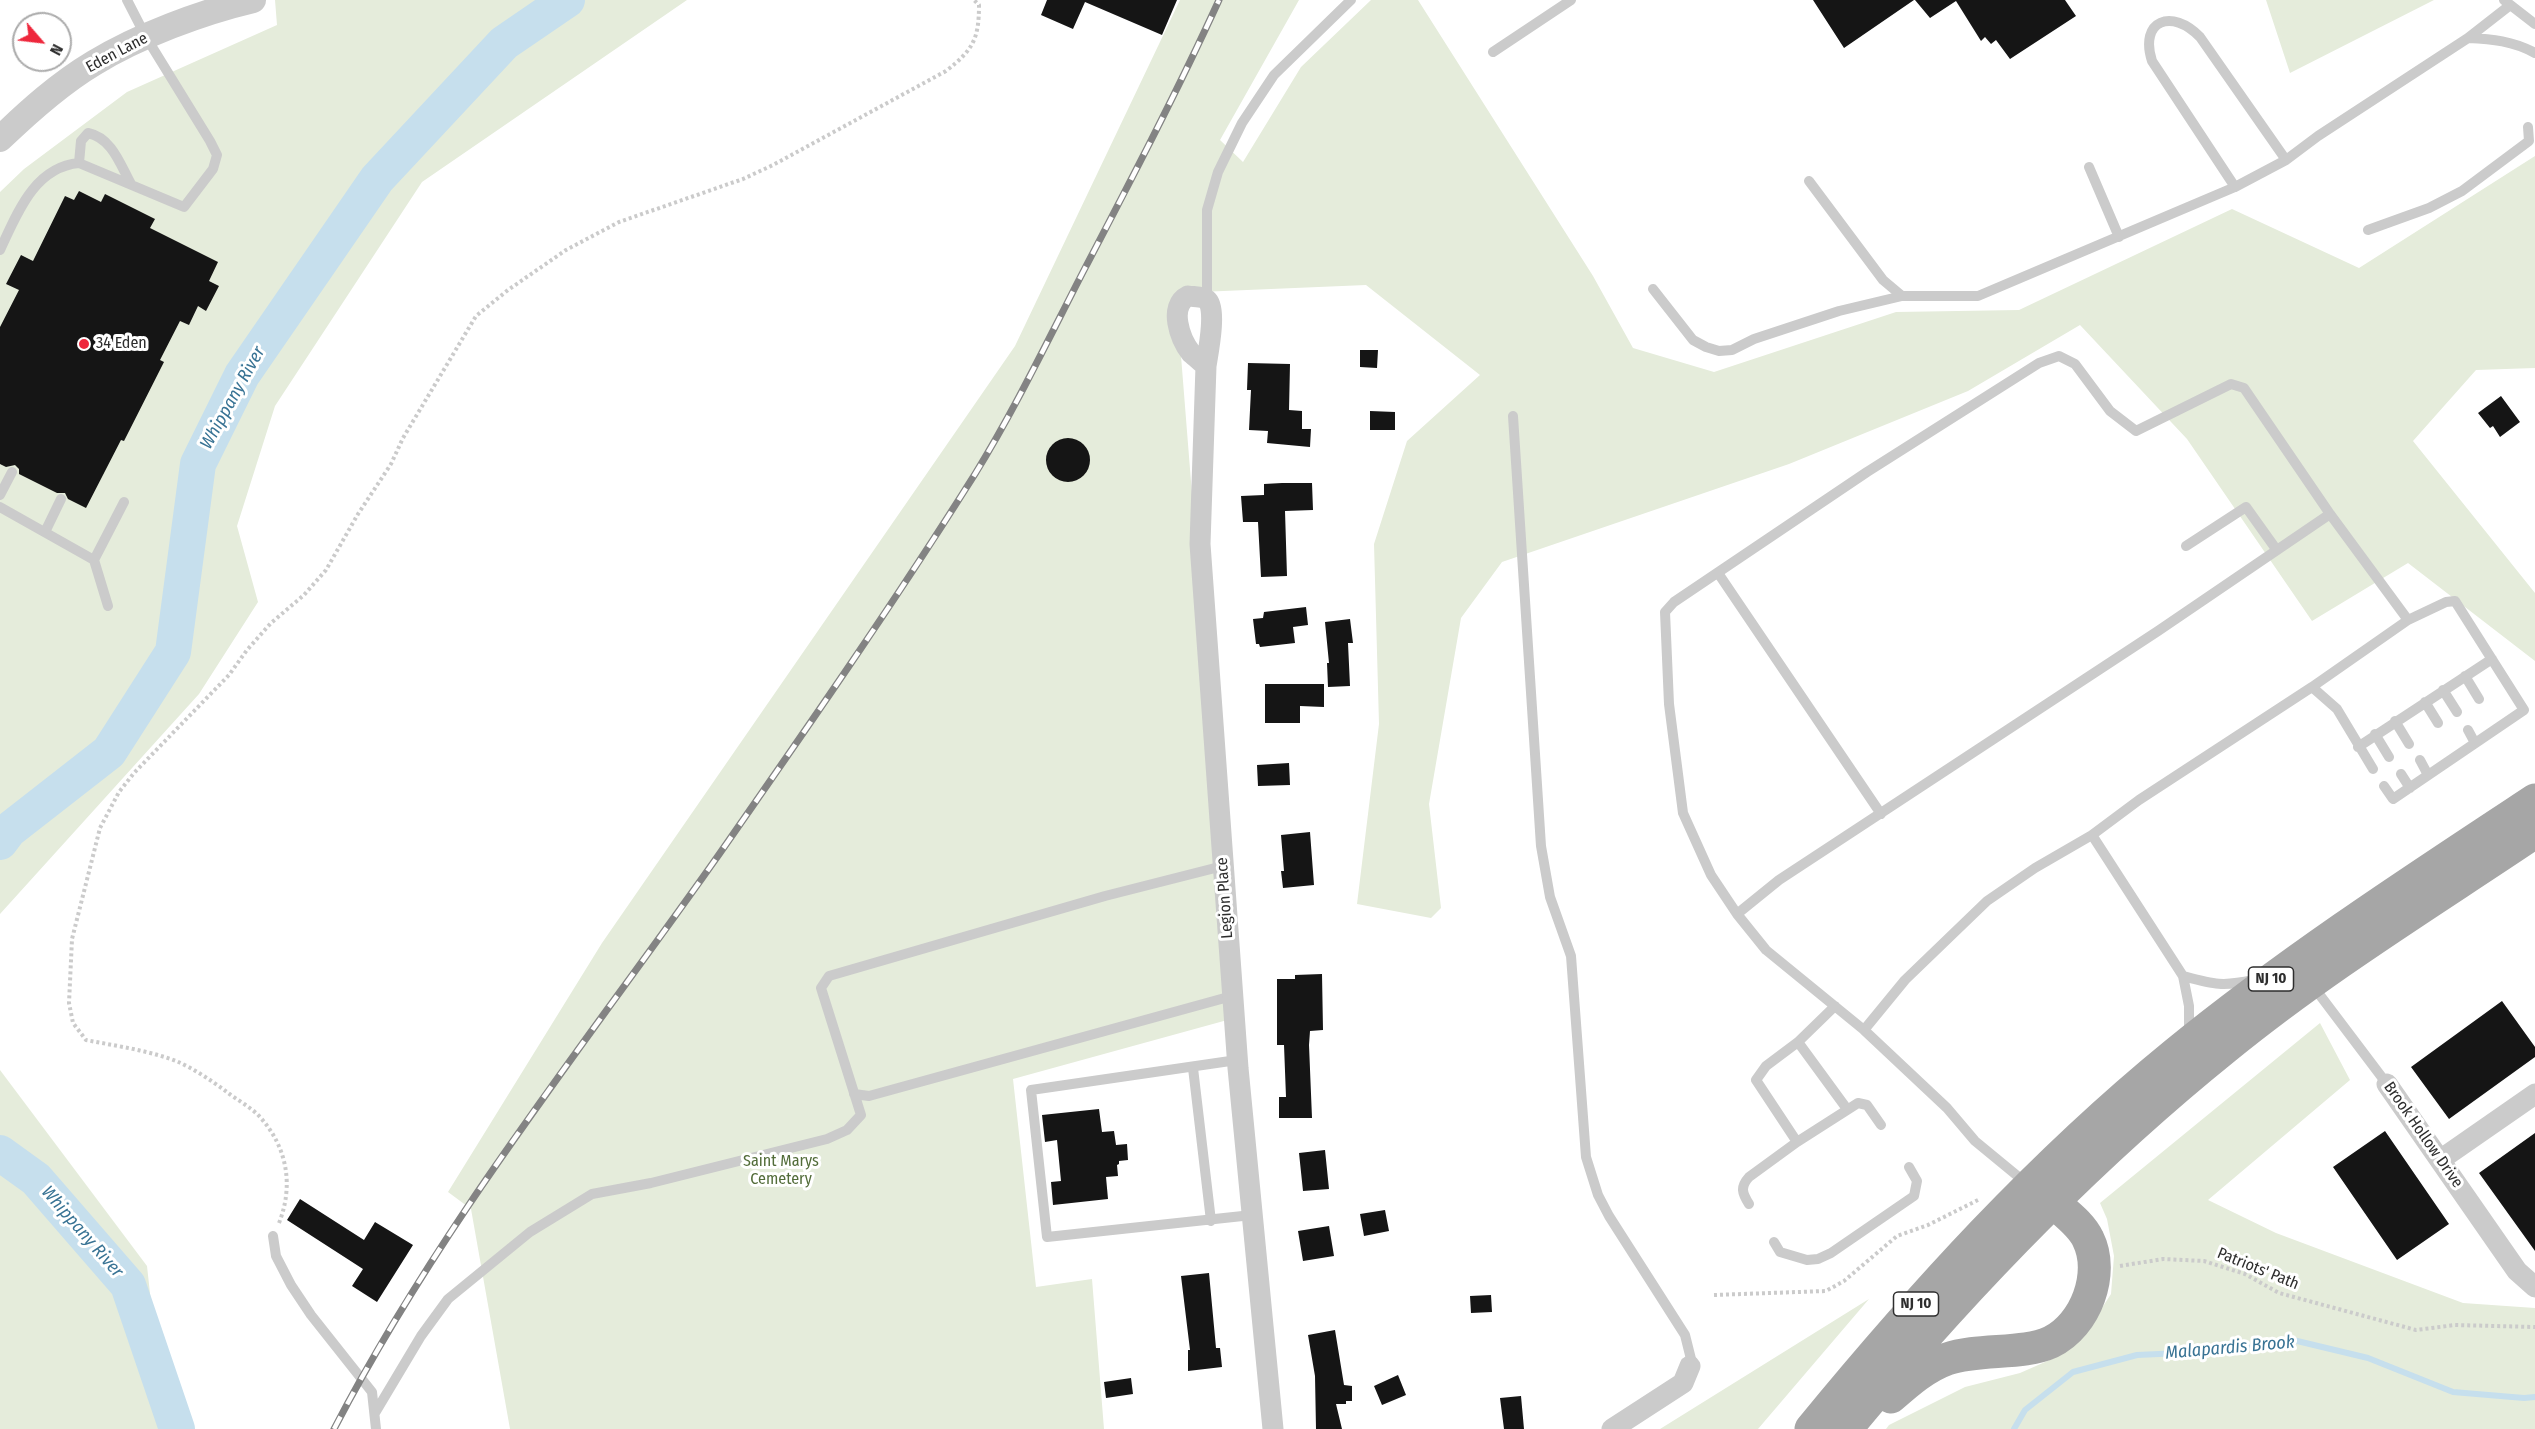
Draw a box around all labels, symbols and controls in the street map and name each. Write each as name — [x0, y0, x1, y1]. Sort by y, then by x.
north arrow — [12, 12, 72, 72]
street label: Eden Lane — [83, 29, 151, 77]
text: N — [46, 41, 67, 58]
place label: 34 Eden — [96, 334, 147, 354]
marker: 34 Eden — [77, 337, 91, 351]
water label: Whippany River — [196, 343, 270, 453]
street label: Legion Place — [1213, 857, 1237, 939]
road number: NJ 10 — [2248, 967, 2294, 991]
street label: Brook Hollow Drive — [2379, 1078, 2467, 1192]
park label: Saint Marys Cemetery — [743, 1152, 819, 1190]
water label: Whippany River — [36, 1182, 128, 1282]
street label: Patriots' Path — [2214, 1244, 2302, 1294]
road number: NJ 10 — [1894, 1292, 1938, 1316]
water label: Malapardis Brook — [2164, 1332, 2296, 1364]

